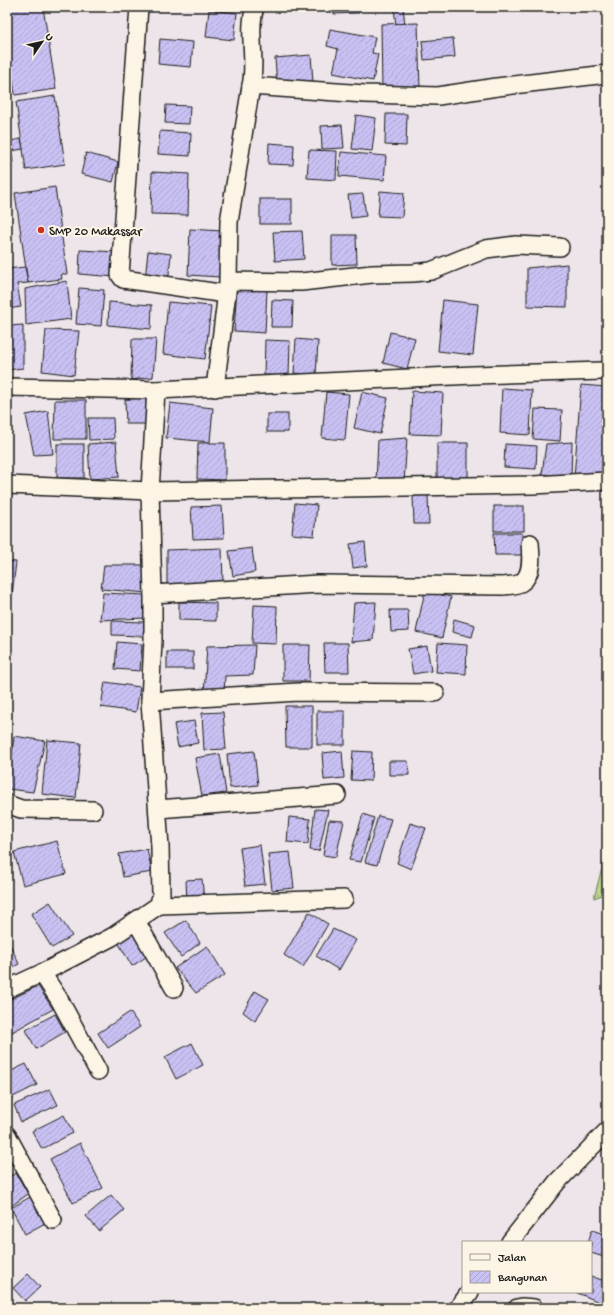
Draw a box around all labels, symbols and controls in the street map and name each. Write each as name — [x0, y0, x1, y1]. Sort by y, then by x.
north arrow — [22, 22, 62, 62]
text: U — [42, 32, 56, 44]
marker: SMP 20 Makassar — [36, 225, 46, 235]
place label: SMP 20 Makassar — [49, 225, 143, 240]
legend — [462, 1241, 592, 1293]
text: Jalan — [498, 1252, 526, 1266]
text: Bangunan — [497, 1272, 547, 1286]

